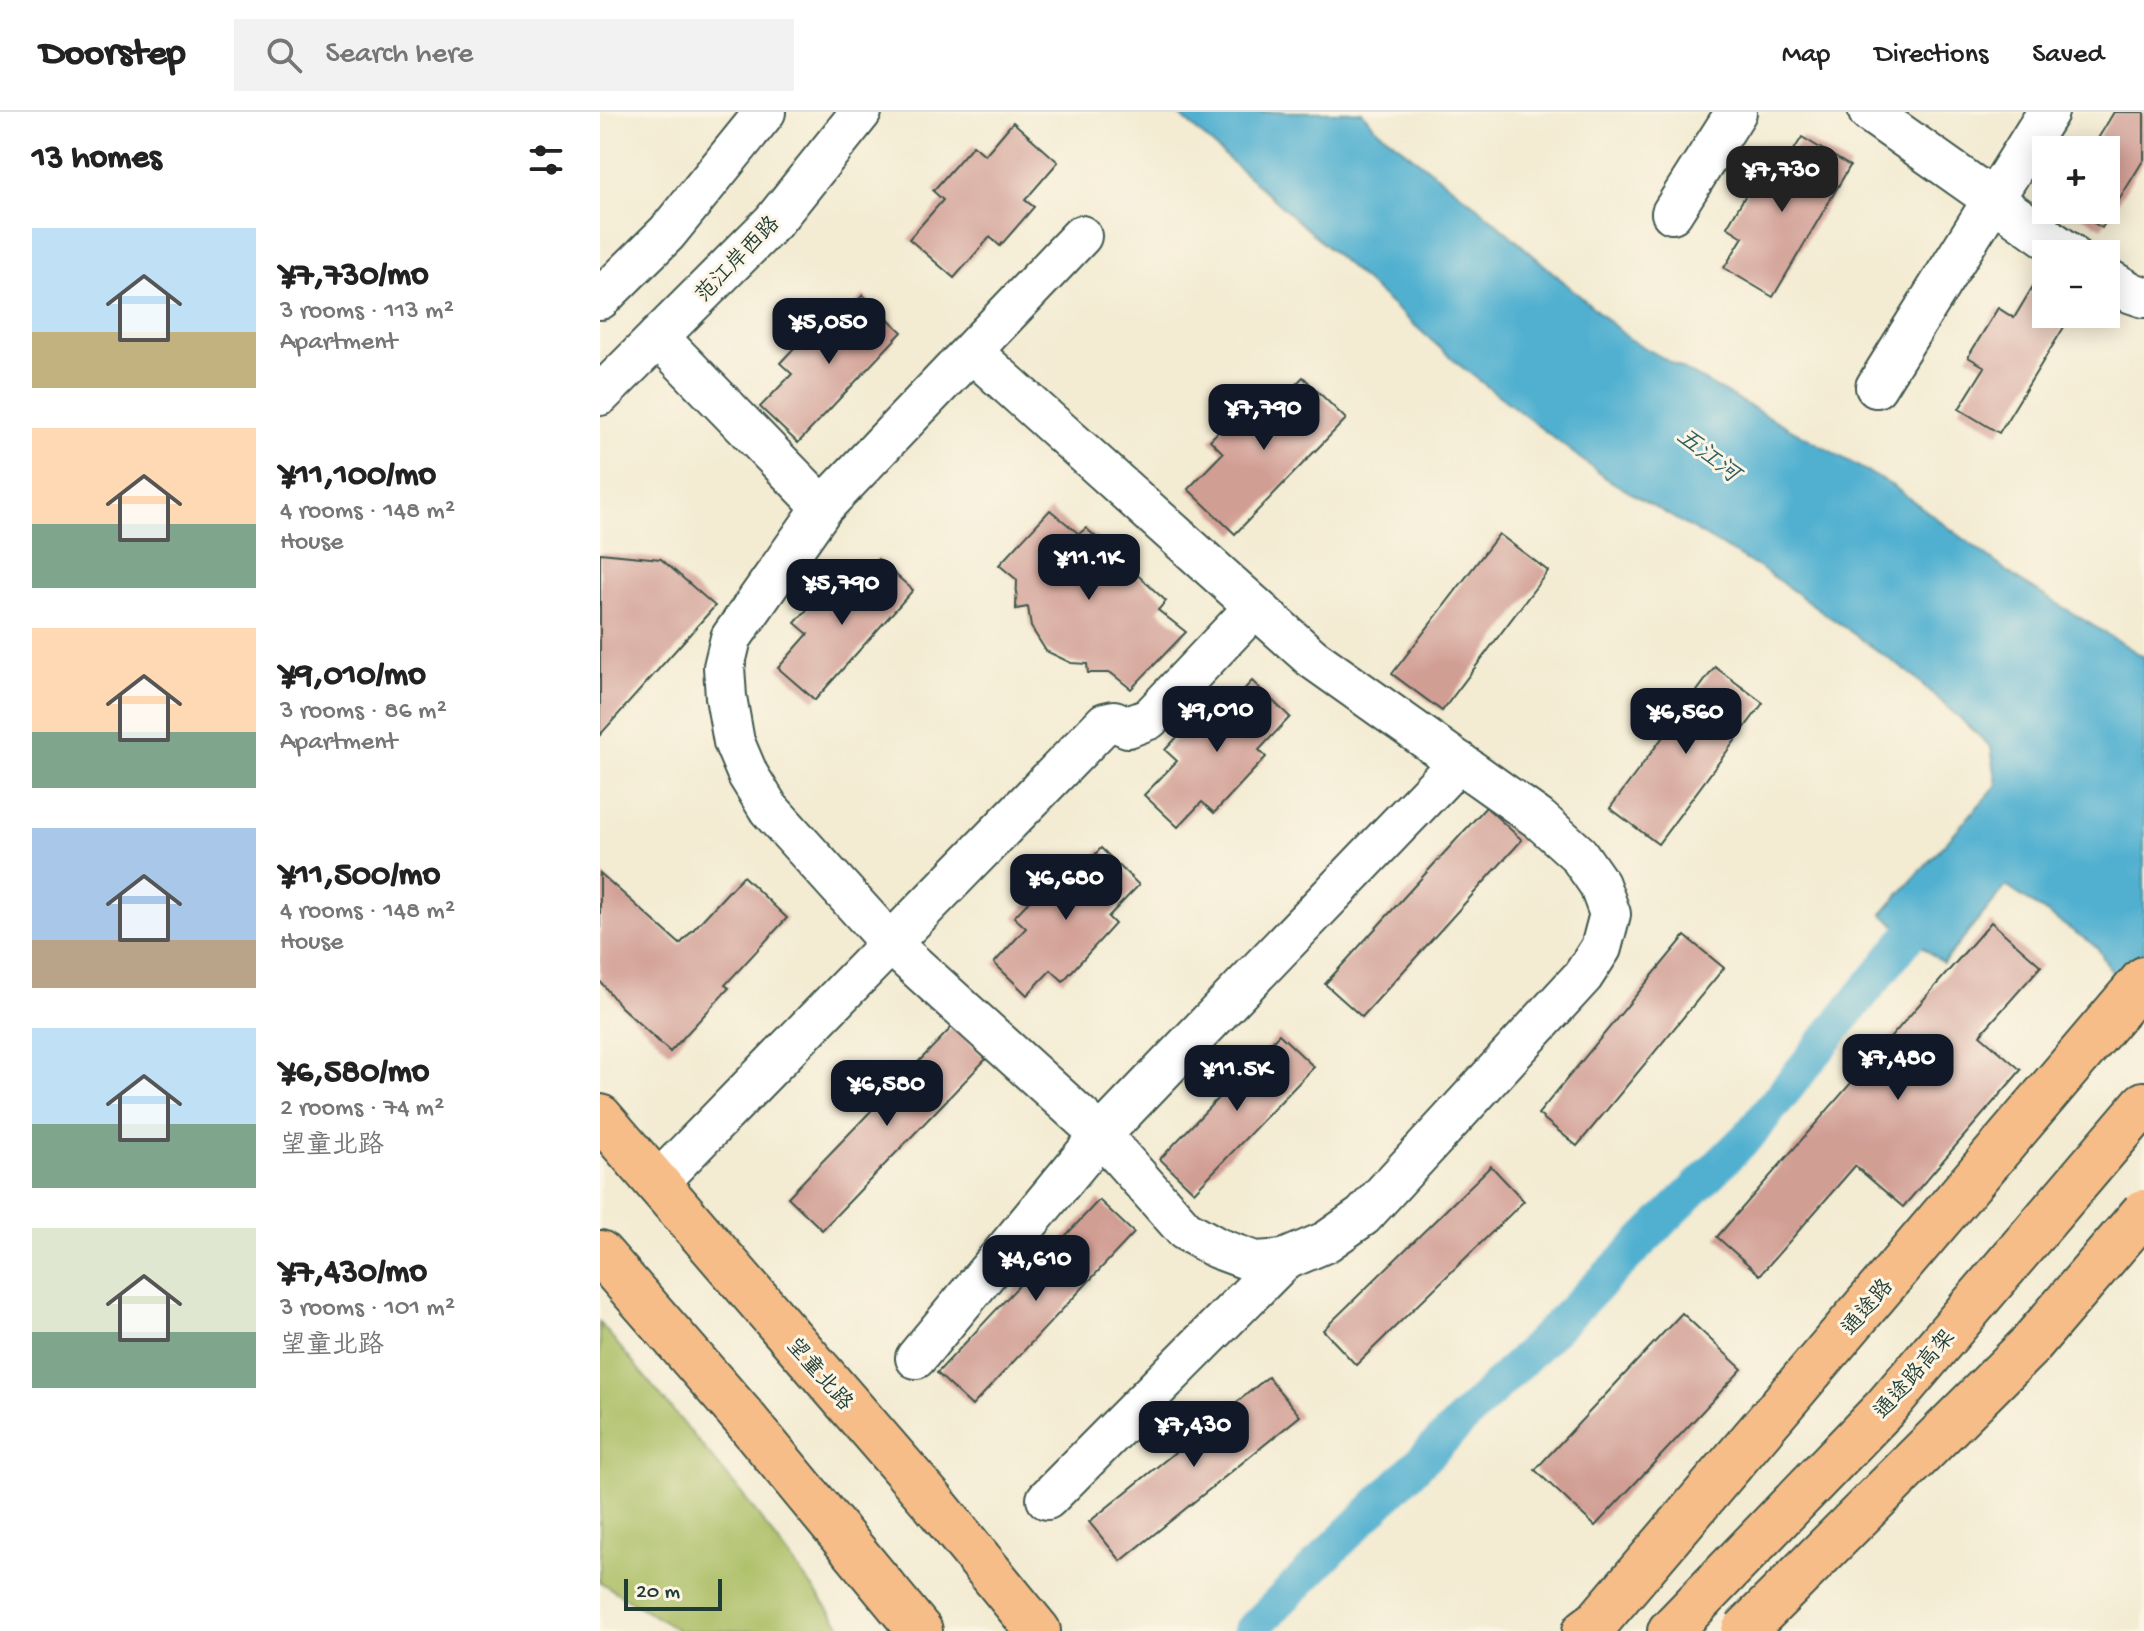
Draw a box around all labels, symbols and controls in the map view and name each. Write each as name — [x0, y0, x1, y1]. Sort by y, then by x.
search box — [234, 19, 794, 91]
text: Doorstep — [40, 33, 186, 77]
icon: search — [262, 33, 306, 77]
text: Search here — [326, 38, 473, 73]
text: Map — [1782, 39, 1830, 72]
text: Directions — [1874, 39, 1988, 72]
text: Saved — [2032, 39, 2104, 72]
map controls — [2032, 136, 2120, 328]
button: + — [2032, 136, 2120, 224]
icon: filters — [524, 138, 568, 182]
text: 13 homes — [32, 140, 162, 180]
pin: ¥7,730 — [1717, 146, 1847, 214]
text: ¥7,730 — [1744, 156, 1820, 187]
street label: 范江岸西路 — [690, 211, 786, 309]
button: − — [2032, 240, 2120, 328]
text: ¥7,730/mo — [280, 257, 429, 297]
icon: home — [96, 260, 192, 356]
text: 3 rooms · 113 m² — [280, 297, 454, 328]
pin: ¥5,050 — [764, 298, 894, 366]
text: ¥5,050 — [790, 308, 868, 339]
text: Apartment — [280, 328, 397, 359]
pin: ¥7,790 — [1199, 384, 1329, 452]
text: ¥7,790 — [1226, 394, 1302, 425]
water label: 五江河 — [1670, 423, 1747, 493]
text: ¥11,100/mo — [280, 457, 436, 497]
icon: home — [96, 460, 192, 556]
text: 4 rooms · 148 m² — [280, 497, 455, 528]
text: House — [280, 528, 344, 559]
pin: ¥11.1K — [1024, 534, 1154, 602]
text: ¥11.1K — [1056, 544, 1122, 575]
pin: ¥5,790 — [777, 559, 907, 627]
text: ¥5,790 — [804, 569, 880, 600]
text: ¥9,010/mo — [280, 657, 426, 697]
icon: home — [96, 660, 192, 756]
pin: ¥9,010 — [1152, 686, 1282, 754]
pin: ¥6,560 — [1621, 688, 1751, 756]
text: ¥9,010 — [1180, 696, 1254, 727]
text: 3 rooms · 86 m² — [280, 697, 447, 728]
text: ¥6,560 — [1648, 698, 1724, 729]
text: Apartment — [280, 728, 397, 759]
pin: ¥6,680 — [1001, 854, 1131, 922]
text: ¥11,500/mo — [280, 857, 440, 897]
icon: home — [96, 860, 192, 956]
text: ¥6,680 — [1028, 864, 1104, 895]
text: 4 rooms · 148 m² — [280, 897, 455, 928]
text: House — [280, 928, 344, 959]
pin: ¥7,480 — [1833, 1034, 1963, 1102]
text: ¥7,480 — [1860, 1044, 1936, 1075]
pin: ¥11.5K — [1172, 1045, 1302, 1113]
text: ¥6,580/mo — [280, 1054, 429, 1094]
text: ¥11.5K — [1202, 1055, 1272, 1086]
icon: home — [96, 1060, 192, 1156]
pin: ¥6,580 — [822, 1060, 952, 1128]
text: ¥6,580 — [849, 1070, 925, 1101]
text: 2 rooms · 74 m² — [280, 1094, 444, 1125]
text: 望童北路 — [280, 1132, 384, 1163]
pin: ¥4,610 — [971, 1235, 1101, 1303]
text: ¥4,610 — [1001, 1245, 1071, 1276]
text: ¥7,430/mo — [280, 1254, 427, 1294]
icon: home — [96, 1260, 192, 1356]
street label: 通途路 — [1836, 1274, 1900, 1342]
text: 3 rooms · 101 m² — [280, 1294, 455, 1325]
street label: 通途路高架 — [1869, 1324, 1962, 1426]
text: 望童北路 — [280, 1332, 384, 1363]
street label: 望童北路 — [779, 1333, 858, 1417]
pin: ¥7,430 — [1129, 1401, 1259, 1469]
text: ¥7,430 — [1157, 1411, 1231, 1442]
scale bar — [624, 1575, 722, 1611]
text: 20 m — [636, 1580, 680, 1606]

